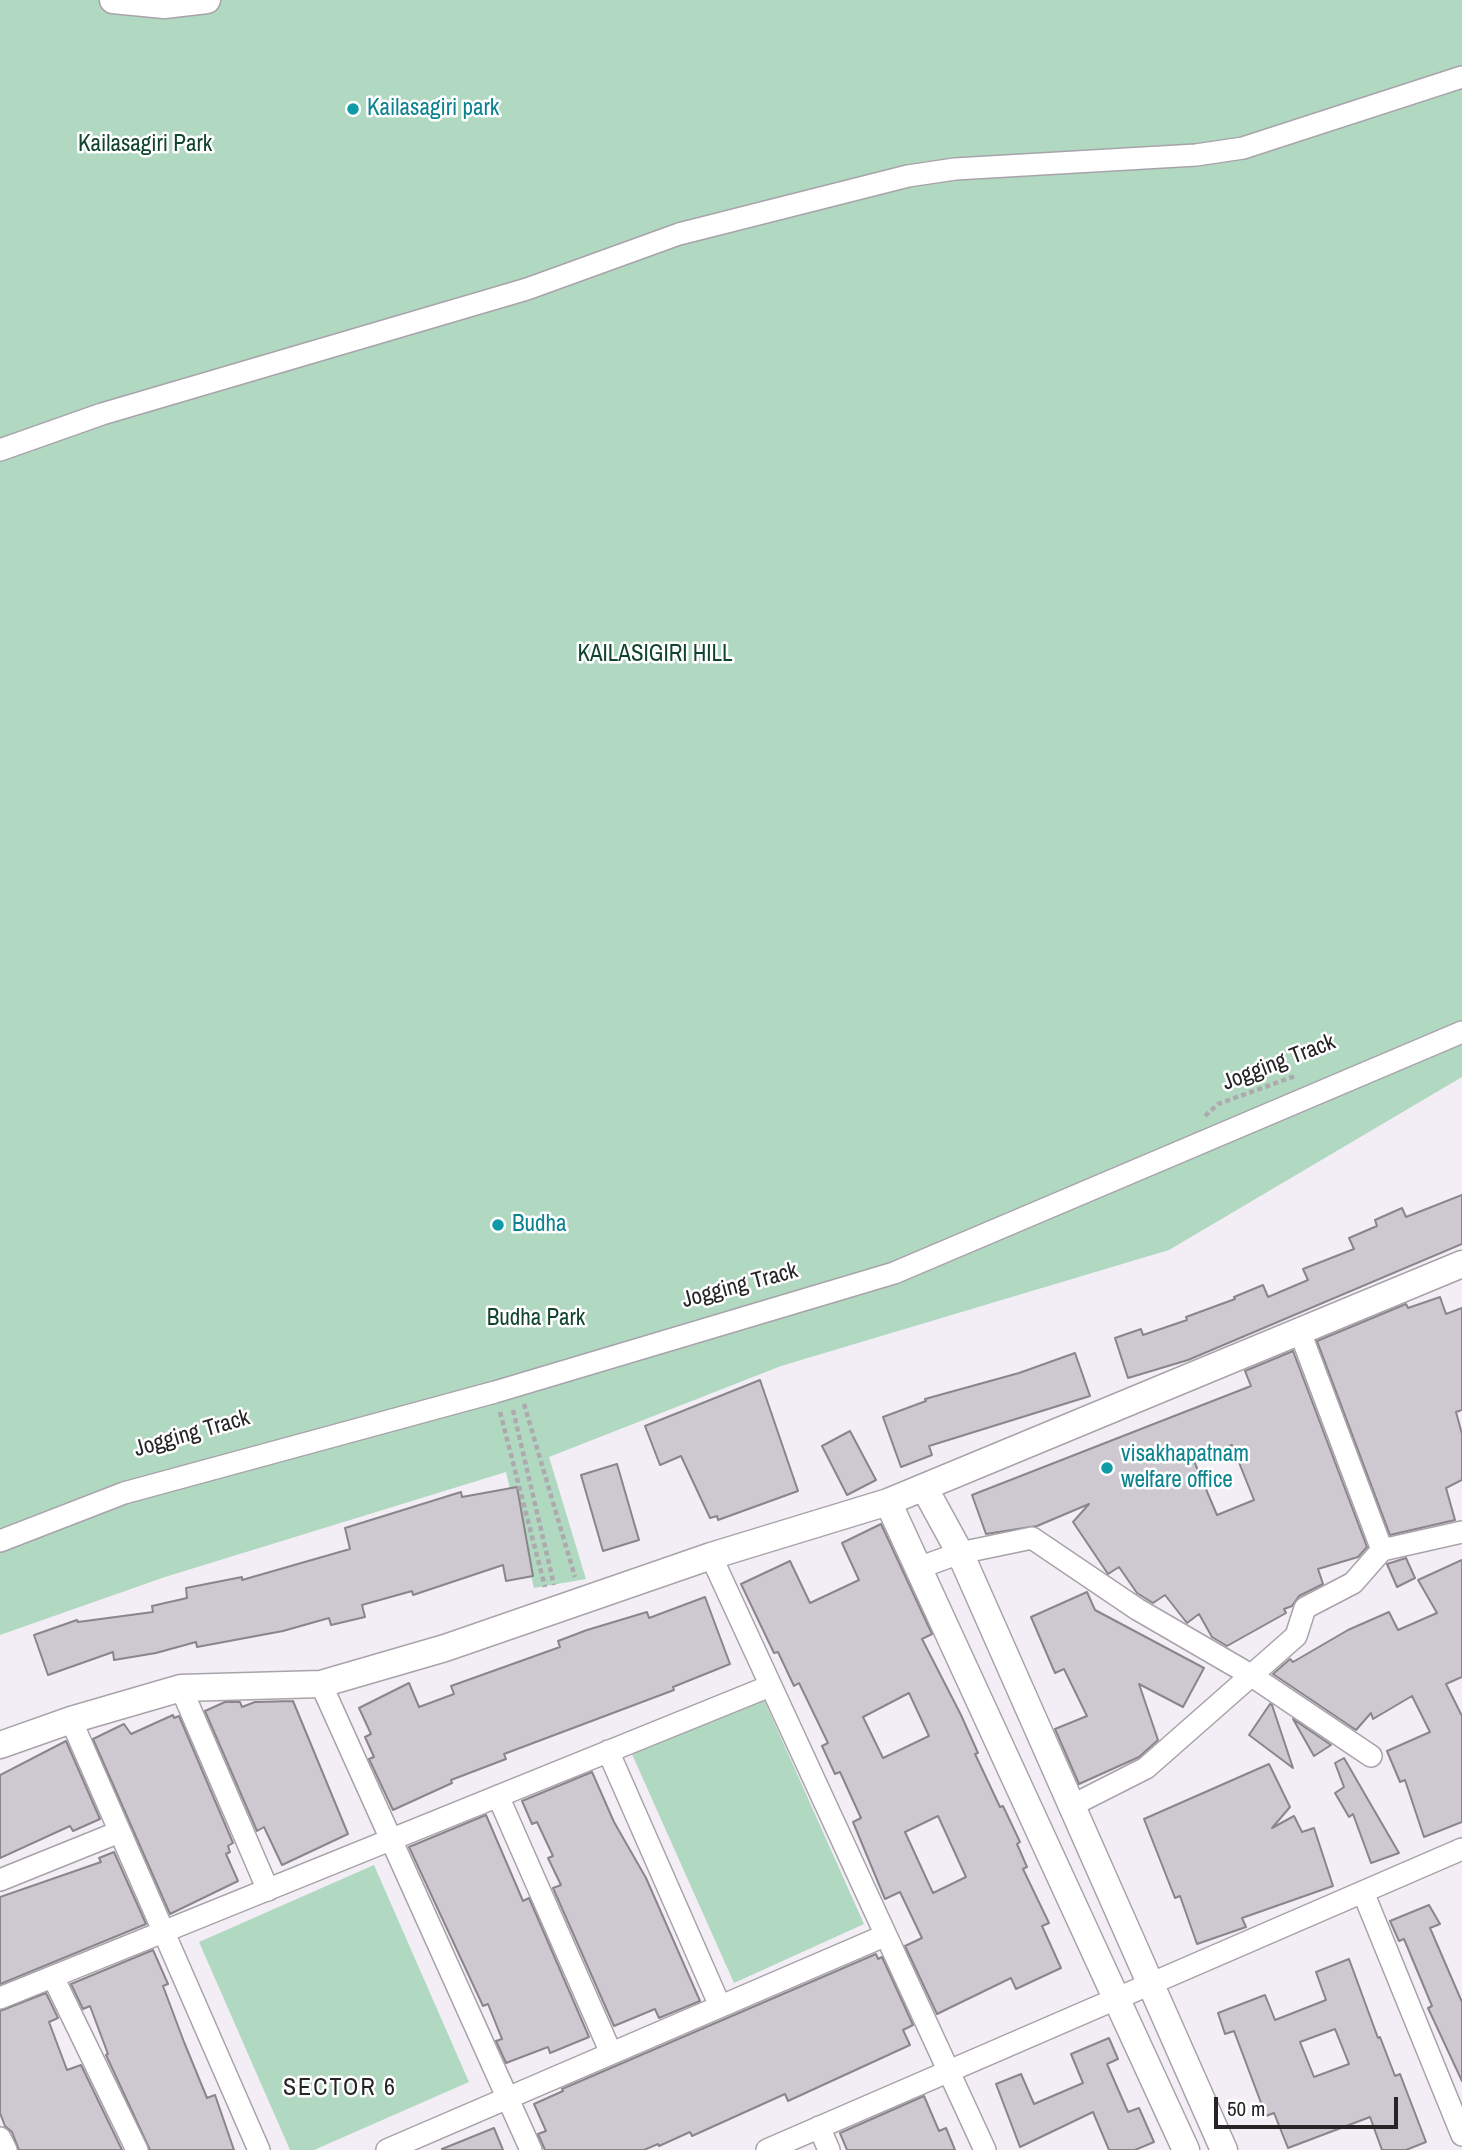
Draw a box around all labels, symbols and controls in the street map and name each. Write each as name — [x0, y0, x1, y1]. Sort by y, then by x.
place label: Kailasagiri park — [367, 95, 499, 123]
marker: Kailasagiri park — [345, 101, 361, 117]
park label: Kailasagiri Park — [78, 131, 212, 159]
park label: KAILASIGIRI HILL — [577, 641, 733, 669]
street label: Jogging Track — [1219, 1029, 1339, 1097]
place label: Budha — [512, 1211, 567, 1239]
marker: Budha — [490, 1217, 506, 1233]
street label: Jogging Track — [679, 1257, 801, 1315]
park label: Budha Park — [487, 1305, 585, 1333]
street label: Jogging Track — [131, 1404, 253, 1464]
place label: visakhapatnam welfare office — [1121, 1441, 1249, 1495]
marker: visakhapatnam welfare office — [1099, 1460, 1115, 1476]
district label: SECTOR 6 — [284, 2075, 396, 2103]
scale bar — [1217, 2084, 1401, 2128]
text: 50 m — [1227, 2094, 1265, 2123]

